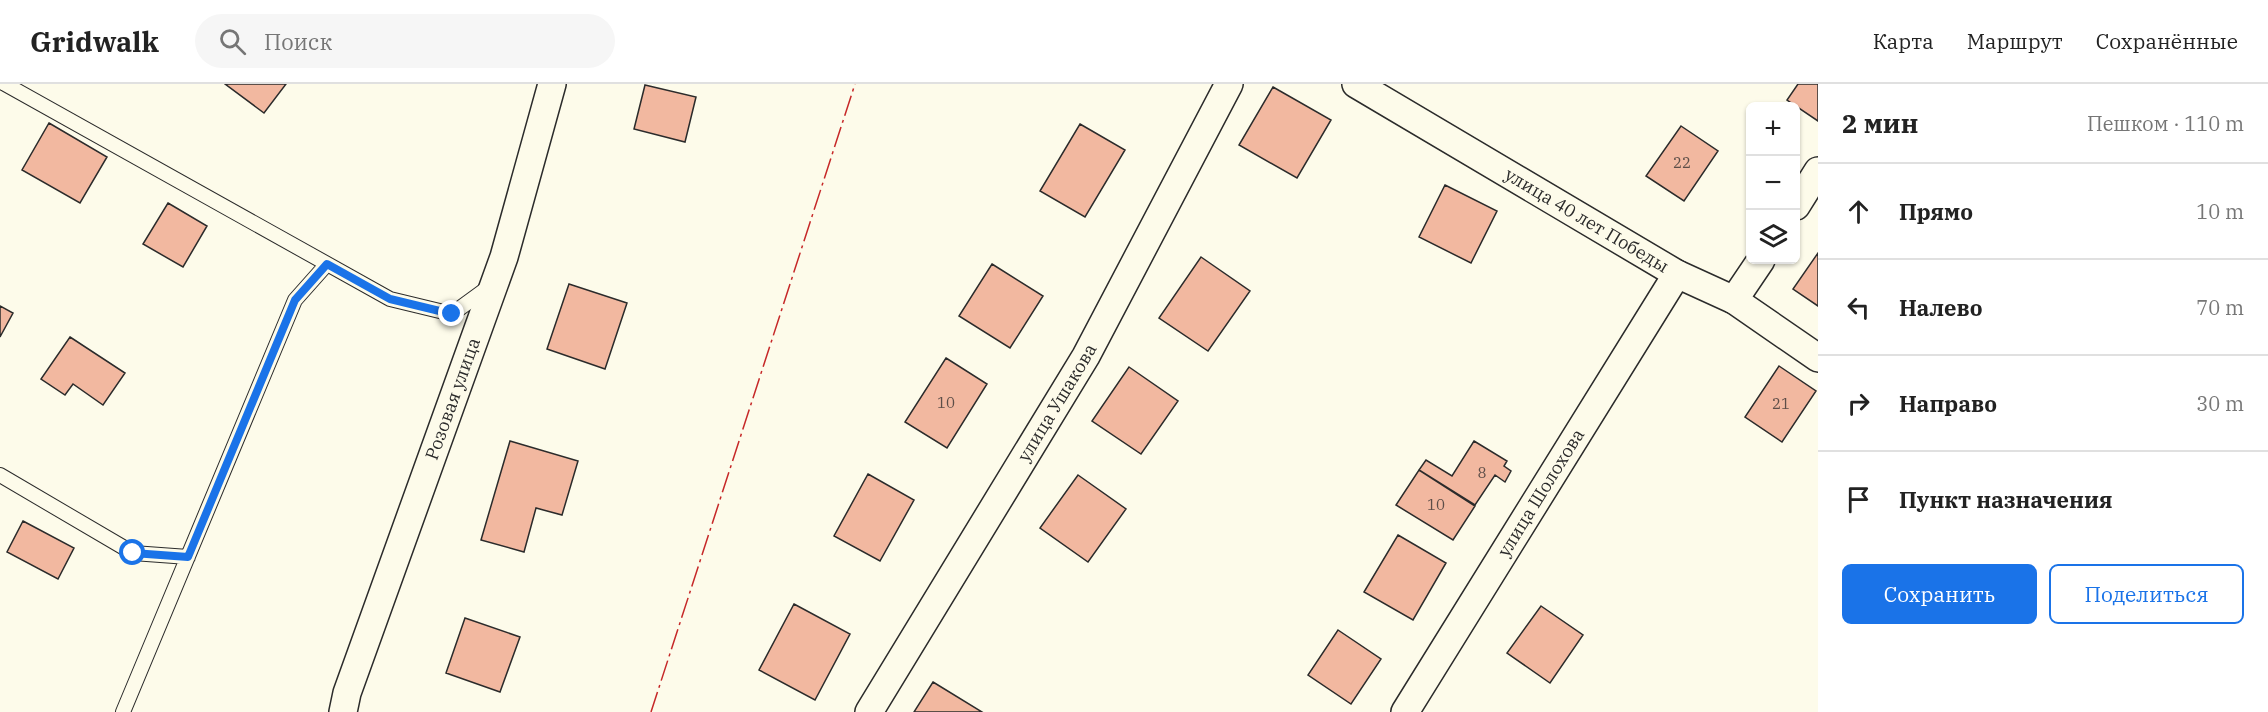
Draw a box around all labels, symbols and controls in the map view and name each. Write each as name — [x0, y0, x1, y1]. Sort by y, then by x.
search box — [195, 14, 615, 68]
text: Gridwalk — [30, 23, 159, 60]
icon: search — [216, 25, 249, 58]
text: Поиск — [264, 27, 332, 56]
text: Карта — [1873, 27, 1934, 55]
text: Маршрут — [1967, 27, 2063, 55]
text: Сохранённые — [2096, 27, 2238, 55]
map controls — [1746, 102, 1800, 264]
button: + — [1746, 102, 1800, 156]
text: 2 мин — [1842, 106, 1918, 140]
text: Пешком · 110 m — [2087, 110, 2244, 137]
house number: 22 — [1673, 153, 1691, 172]
button: − — [1746, 156, 1800, 210]
street label: улица 40 лет Победы — [1501, 163, 1673, 278]
icon: ahead — [1842, 195, 1875, 228]
text: Прямо — [1899, 197, 1973, 226]
text: 10 m — [2196, 198, 2244, 225]
button: layers — [1746, 210, 1800, 264]
icon: left — [1842, 291, 1875, 324]
text: Налево — [1899, 293, 1983, 322]
text: 70 m — [2196, 294, 2244, 321]
route end — [438, 300, 464, 326]
street label: Розовая улица — [420, 334, 485, 463]
street label: улица Ушакова — [1012, 339, 1101, 466]
icon: right — [1842, 387, 1875, 420]
text: Направо — [1899, 389, 1997, 418]
text: 30 m — [2196, 390, 2244, 417]
house number: 10 — [937, 393, 955, 412]
house number: 21 — [1772, 394, 1790, 413]
street label: улица Шолохова — [1492, 424, 1589, 561]
house number: 8 — [1477, 463, 1487, 482]
icon: arrive — [1842, 483, 1875, 516]
text: Пункт назначения — [1899, 485, 2113, 514]
house number: 10 — [1427, 495, 1445, 514]
route start — [119, 539, 145, 565]
button: Сохранить — [1842, 564, 2037, 624]
button: Поделиться — [2049, 564, 2244, 624]

